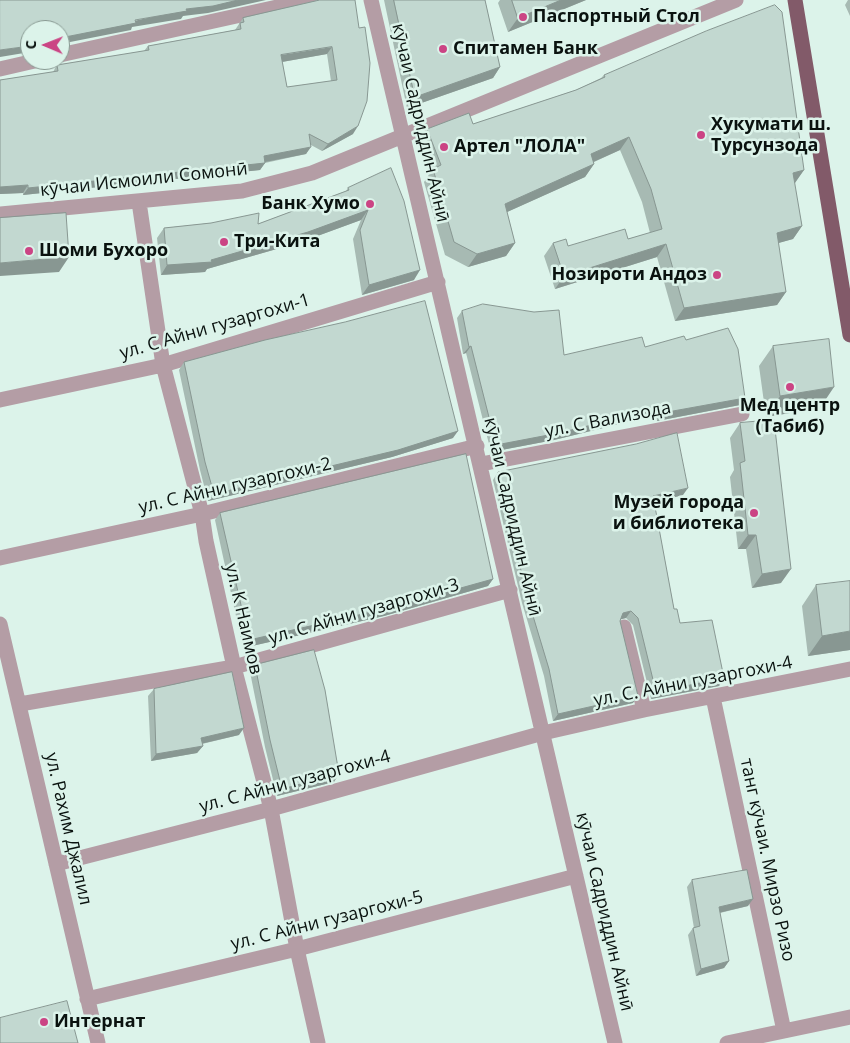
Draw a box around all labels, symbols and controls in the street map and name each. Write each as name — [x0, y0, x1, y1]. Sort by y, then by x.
place label: Паспортный Стол — [533, 6, 700, 28]
marker: Паспортный Стол — [517, 11, 529, 23]
north arrow — [20, 20, 70, 70]
street label: кӯчаи Садриддин Айнӣ — [387, 21, 453, 225]
place label: Спитамен Банк — [453, 38, 598, 60]
text: С — [21, 40, 40, 49]
marker: Спитамен Банк — [437, 43, 449, 55]
place label: Хукумати ш. Турсунзода — [711, 114, 831, 156]
marker: Хукумати ш. Турсунзода — [695, 129, 707, 141]
place label: Артел "ЛОЛА" — [454, 136, 585, 158]
marker: Артел "ЛОЛА" — [438, 141, 450, 153]
street label: кӯчаи Исмоили Сомонӣ — [39, 158, 249, 202]
place label: Банк Хумо — [261, 193, 360, 215]
marker: Банк Хумо — [364, 198, 376, 210]
place label: Три-Кита — [234, 231, 320, 253]
marker: Три-Кита — [218, 236, 230, 248]
place label: Шоми Бухоро — [39, 240, 168, 262]
marker: Шоми Бухоро — [23, 245, 35, 257]
place label: Нозироти Андоз — [552, 264, 707, 286]
marker: Нозироти Андоз — [711, 269, 723, 281]
street label: ул. С Айни гузаргохи-1 — [117, 289, 313, 365]
marker: Мед центр (Табиб) — [784, 381, 796, 393]
place label: Мед центр (Табиб) — [740, 395, 840, 438]
street label: ул. С Вализода — [543, 397, 673, 443]
street label: кӯчаи Садриддин Айнӣ — [479, 415, 545, 619]
street label: ул. С Айни гузаргохи-2 — [137, 453, 333, 519]
place label: Музей города и библиотека — [613, 492, 744, 534]
marker: Музей города и библиотека — [748, 507, 760, 519]
street label: ул. К Наимов — [220, 561, 266, 677]
street label: ул. С Айни гузаргохи-3 — [266, 574, 462, 650]
street label: ул. С. Айни гузаргохи-4 — [592, 652, 794, 712]
street label: ул. С Айни гузаргохи-4 — [197, 746, 393, 818]
street label: ул. Рахим Джалил — [40, 751, 96, 907]
street label: танг кӯчаи. Мирзо Ризо — [735, 756, 799, 964]
street label: кӯчаи Садриддин Айнӣ — [571, 810, 637, 1014]
street label: ул. С Айни гузаргохи-5 — [229, 887, 425, 955]
place label: Интернат — [54, 1011, 145, 1033]
marker: Интернат — [38, 1016, 50, 1028]

